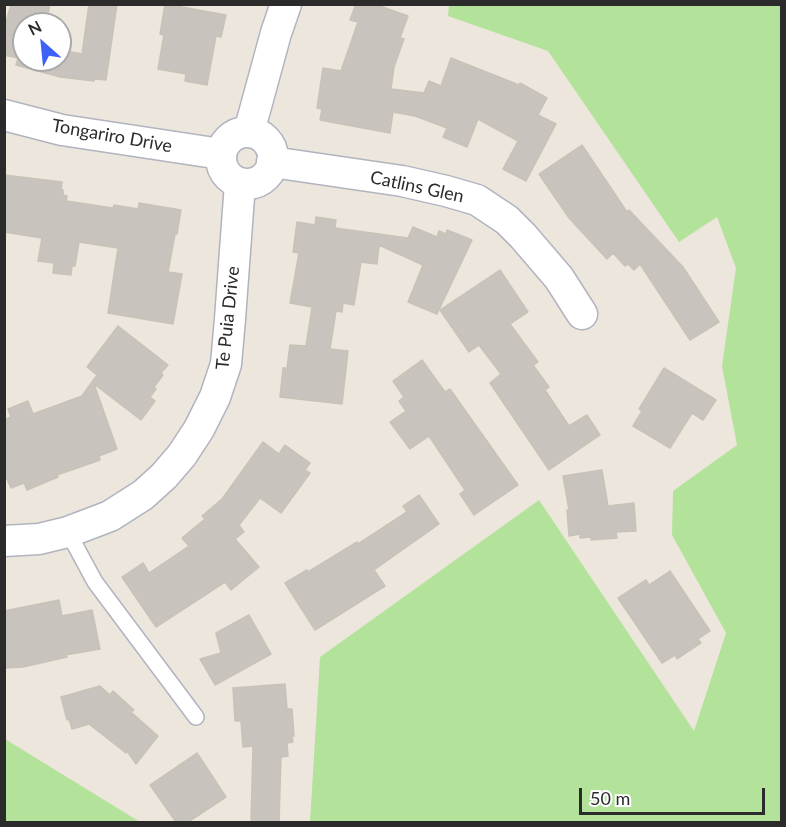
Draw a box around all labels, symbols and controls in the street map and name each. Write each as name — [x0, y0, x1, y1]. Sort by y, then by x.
north arrow — [12, 12, 72, 72]
text: N — [25, 16, 44, 39]
street label: Tongariro Drive — [50, 115, 174, 157]
street label: Catlins Glen — [368, 167, 466, 207]
street label: Te Puia Drive — [212, 265, 244, 371]
scale bar — [582, 776, 768, 814]
text: 50 m — [590, 787, 630, 809]

